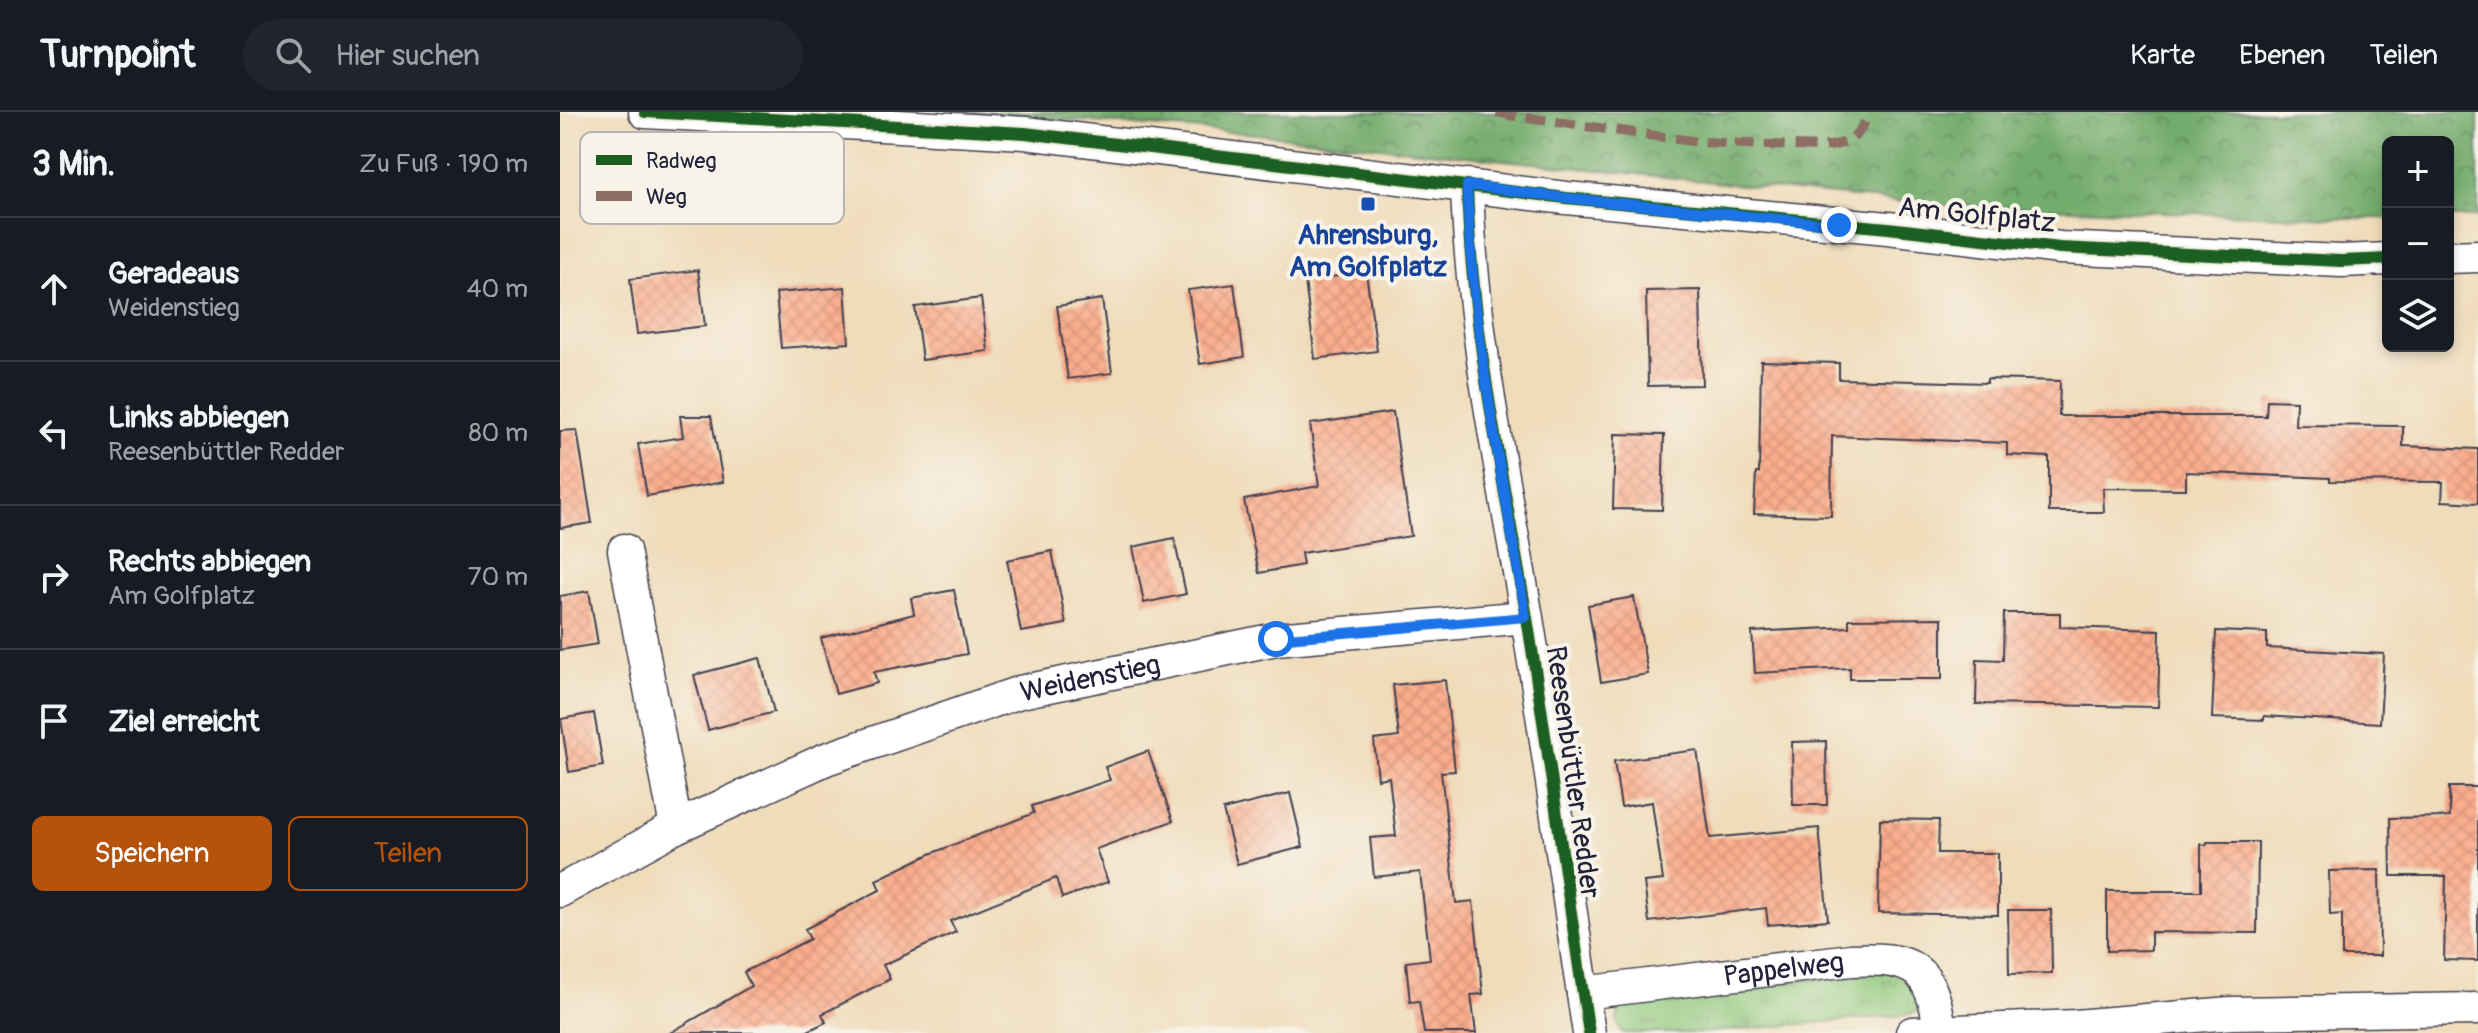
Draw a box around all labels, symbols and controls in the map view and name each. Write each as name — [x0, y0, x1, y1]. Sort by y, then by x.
search box — [243, 19, 803, 91]
text: Turnpoint — [40, 31, 195, 79]
icon: search — [271, 33, 315, 77]
text: Hier suchen — [335, 37, 480, 74]
text: Karte — [2130, 38, 2195, 73]
text: Ebenen — [2239, 38, 2326, 73]
text: Teilen — [2370, 38, 2438, 73]
legend — [580, 132, 844, 224]
map controls — [2382, 136, 2454, 352]
button: + — [2382, 136, 2454, 208]
text: 3 Min. — [32, 143, 115, 186]
text: Radweg — [646, 147, 717, 175]
text: Zu Fuß · 190 m — [359, 148, 528, 180]
text: Weg — [646, 183, 687, 211]
street label: Am Golfplatz — [1896, 190, 2057, 241]
marker: Ahrensburg, Am Golfplatz — [1359, 195, 1377, 213]
route end — [1821, 207, 1857, 243]
button: − — [2382, 208, 2454, 280]
place label: Ahrensburg, Am Golfplatz — [1289, 218, 1447, 285]
text: Geradeaus — [108, 255, 239, 292]
icon: ahead — [32, 267, 76, 311]
text: 40 m — [466, 273, 528, 305]
button: layers — [2382, 280, 2454, 352]
text: Weidenstieg — [108, 292, 240, 324]
text: Links abbiegen — [108, 399, 289, 436]
icon: left — [32, 411, 76, 455]
text: 80 m — [468, 417, 528, 449]
text: Reesenbüttler Redder — [108, 436, 344, 468]
text: Rechts abbiegen — [108, 543, 311, 580]
icon: right — [32, 555, 76, 599]
text: 70 m — [468, 561, 528, 593]
text: Am Golfplatz — [108, 580, 255, 612]
route start — [1258, 621, 1294, 657]
street label: Reesenbüttler Redder — [1537, 644, 1608, 901]
street label: Weidenstieg — [1017, 647, 1163, 710]
icon: arrive — [32, 699, 76, 743]
text: Ziel erreicht — [108, 703, 259, 740]
button: Speichern — [32, 816, 272, 891]
button: Teilen — [288, 816, 528, 891]
street label: Pappelweg — [1721, 945, 1846, 995]

